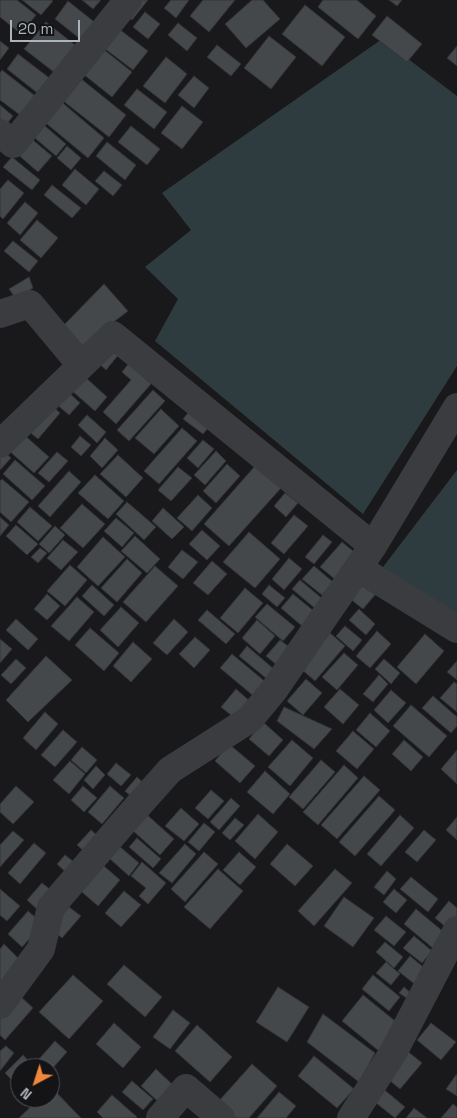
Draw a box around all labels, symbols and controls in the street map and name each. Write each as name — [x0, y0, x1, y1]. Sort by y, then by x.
scale bar — [12, 10, 82, 42]
text: 20 m — [18, 19, 53, 38]
north arrow — [10, 1058, 60, 1108]
text: N — [17, 1084, 35, 1104]

